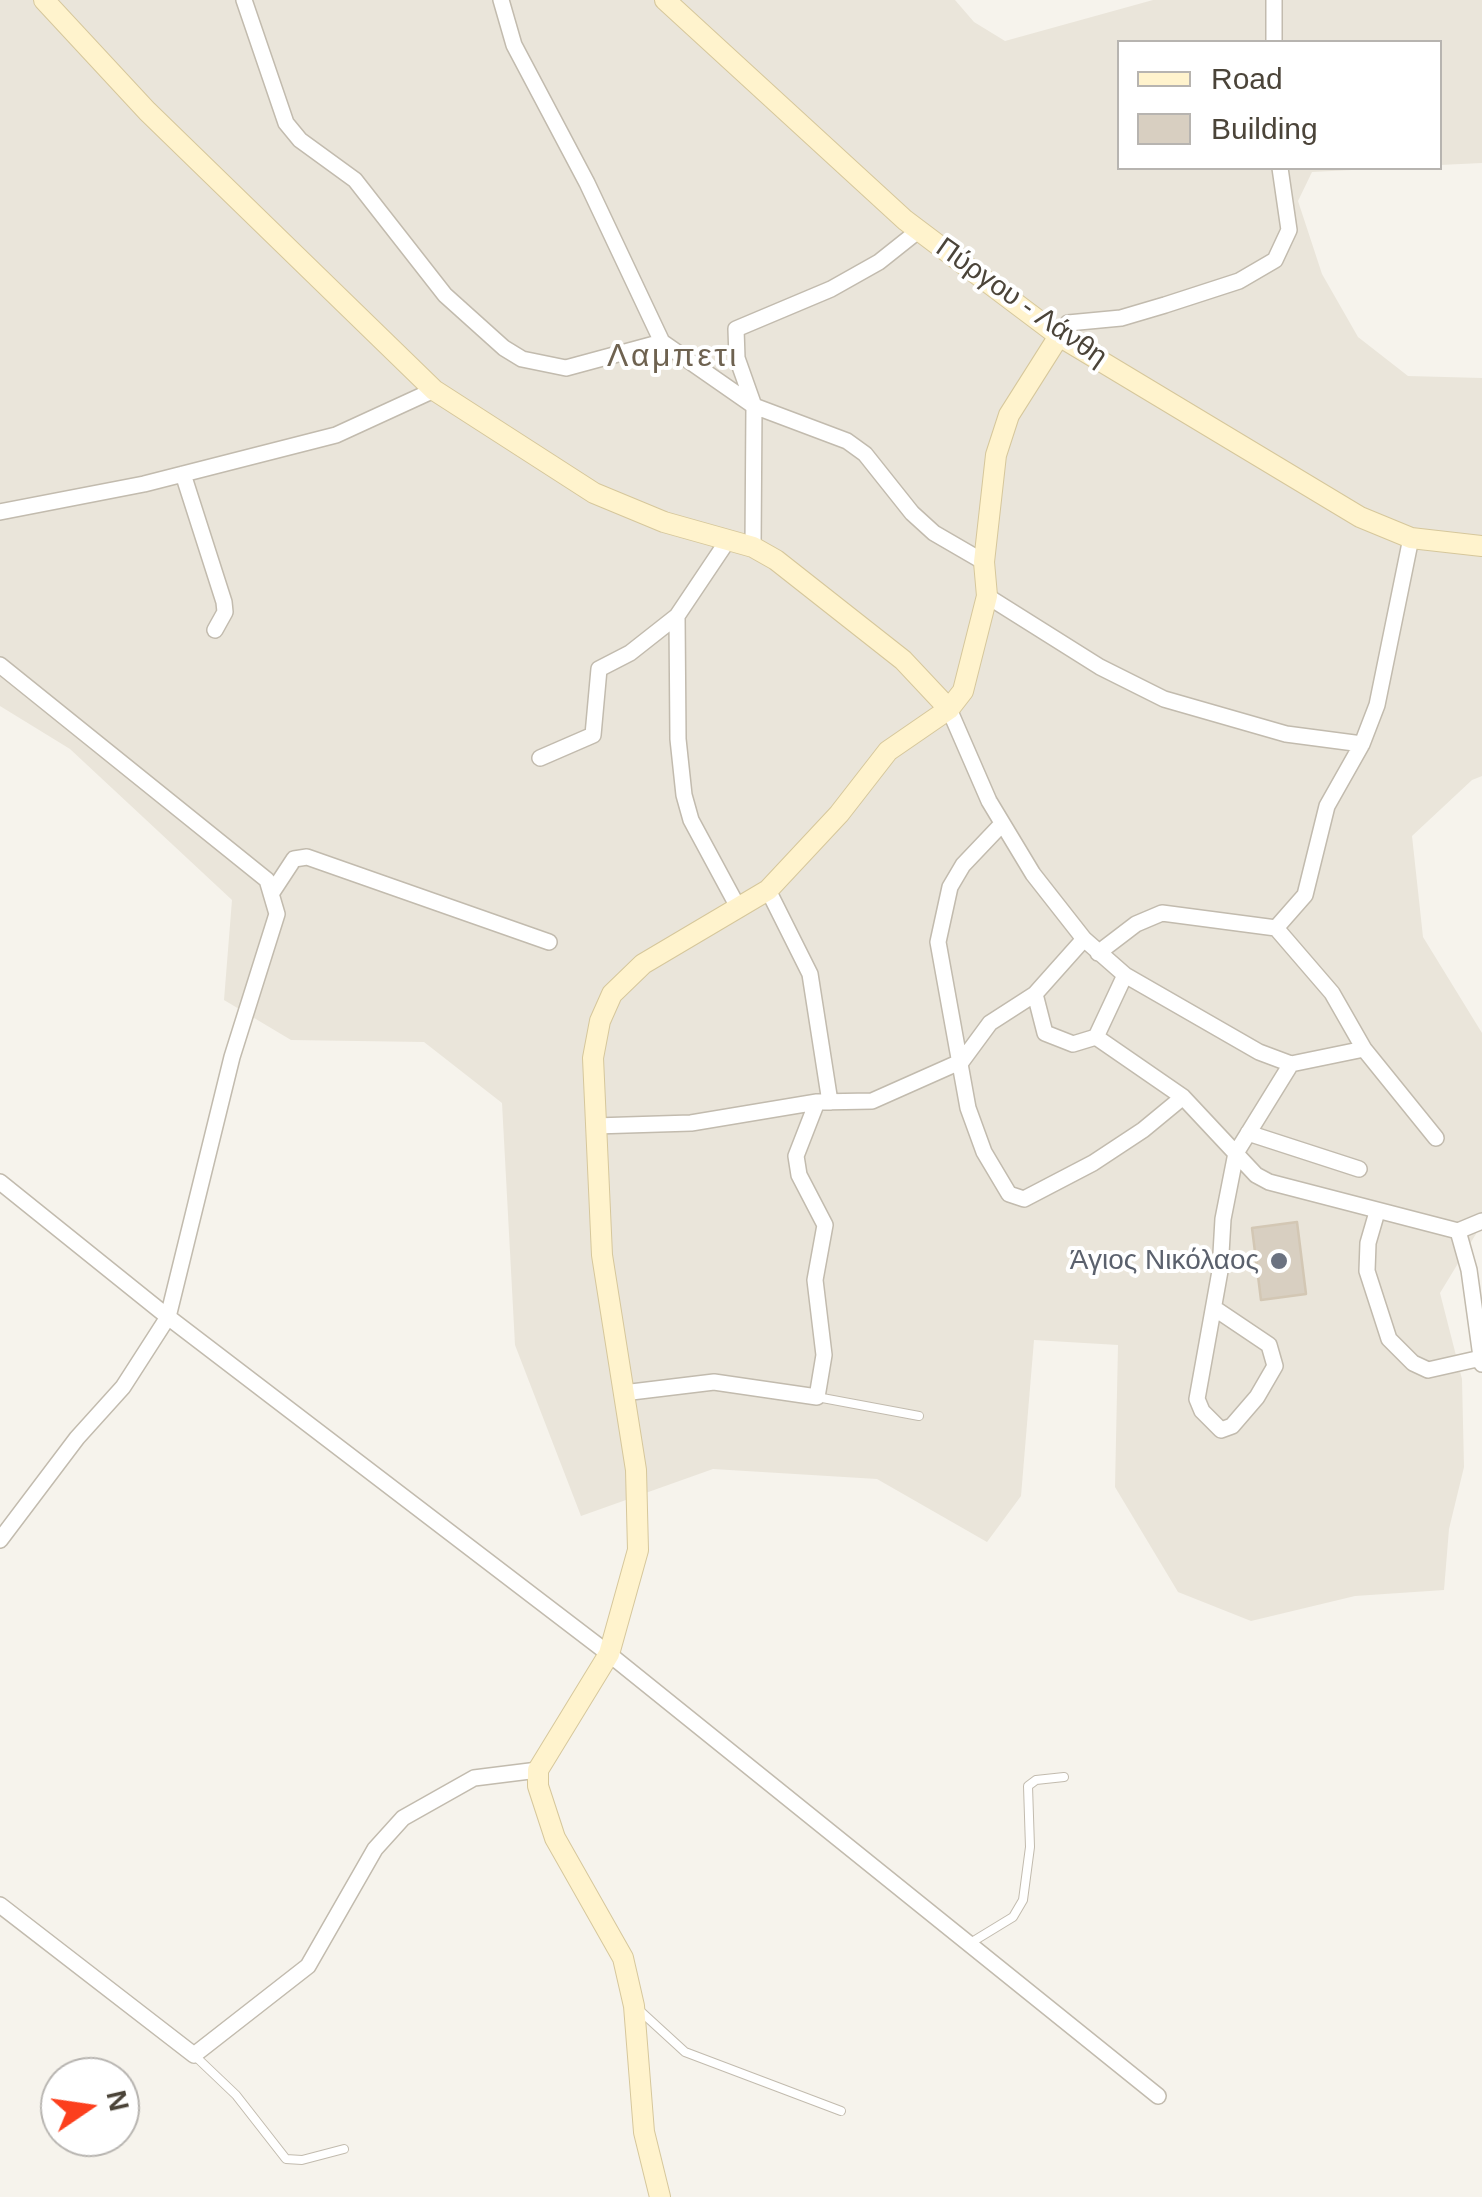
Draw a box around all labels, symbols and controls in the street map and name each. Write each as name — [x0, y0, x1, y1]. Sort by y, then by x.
legend — [1117, 40, 1442, 170]
text: Road — [1211, 62, 1283, 95]
text: Building — [1211, 112, 1318, 145]
street label: Πύργου - Λάνθη — [929, 232, 1113, 374]
district label: Λαμπετι — [607, 338, 739, 376]
place label: Άγιος Νικόλαος — [1070, 1244, 1259, 1278]
marker: Άγιος Νικόλαος — [1268, 1250, 1290, 1272]
north arrow — [40, 2057, 140, 2157]
text: N — [100, 2087, 135, 2114]

